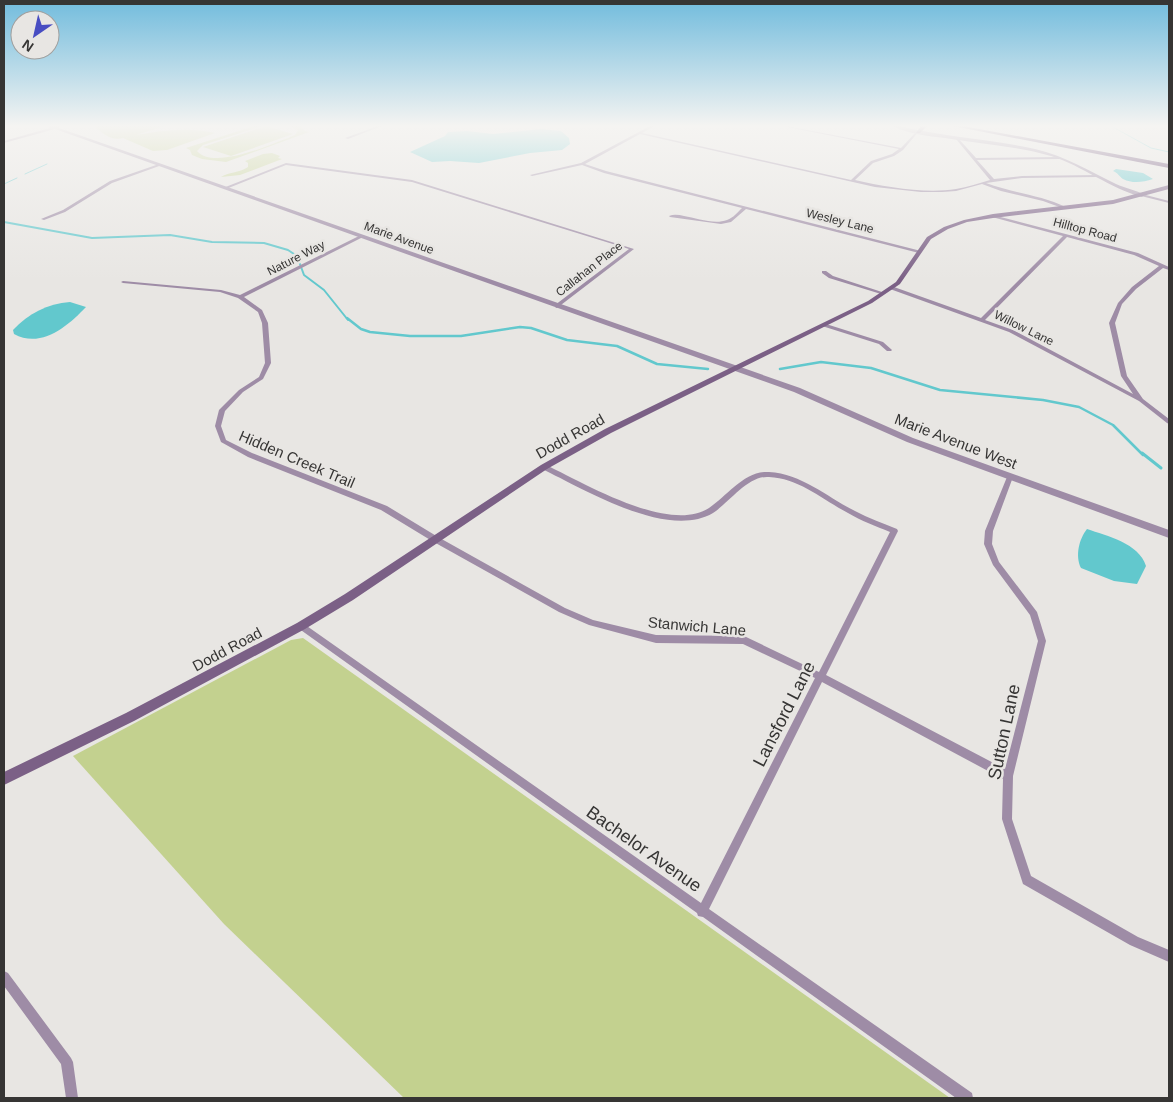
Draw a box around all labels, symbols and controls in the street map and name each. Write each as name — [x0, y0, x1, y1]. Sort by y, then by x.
north arrow — [10, 10, 60, 60]
text: N — [19, 36, 36, 55]
street label: Wesley Lane — [805, 206, 876, 236]
street label: Hilltop Road — [1052, 215, 1118, 245]
street label: Marie Avenue — [362, 219, 436, 257]
street label: Nature Way — [265, 237, 327, 279]
street label: Callahan Place — [553, 238, 625, 299]
street label: Willow Lane — [992, 308, 1056, 349]
street label: Dodd Road — [533, 410, 607, 462]
street label: Marie Avenue West — [892, 410, 1020, 472]
street label: Hidden Creek Trail — [237, 427, 357, 491]
street label: Stanwich Lane — [647, 613, 747, 639]
street label: Dodd Road — [190, 624, 264, 674]
street label: Lansford Lane — [749, 658, 819, 770]
street label: Sutton Lane — [984, 682, 1024, 782]
street label: Bachelor Avenue — [583, 802, 705, 896]

